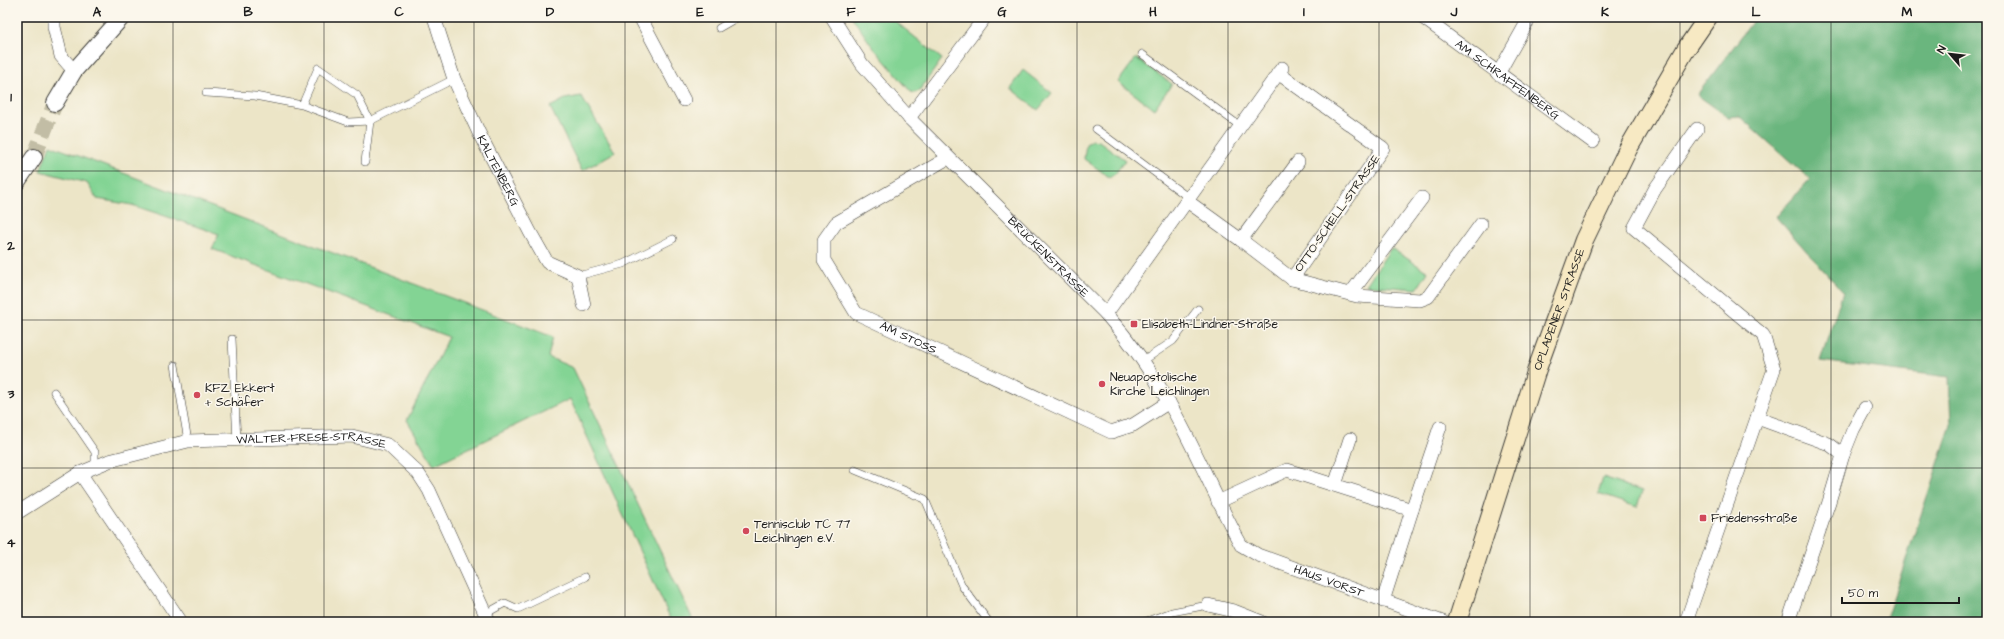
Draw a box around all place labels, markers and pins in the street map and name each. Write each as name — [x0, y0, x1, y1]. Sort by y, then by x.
place label: Elisabeth-Lindner-Straße — [1142, 316, 1279, 333]
marker: Elisabeth-Lindner-Straße — [1129, 319, 1139, 329]
place label: Neuapostolische Kirche Leichlingen — [1110, 369, 1209, 401]
marker: Neuapostolische Kirche Leichlingen — [1097, 379, 1107, 389]
place label: KFZ Ekkert + Schäfer — [205, 380, 275, 411]
marker: KFZ Ekkert + Schäfer — [192, 390, 202, 400]
place label: Friedensstraße — [1711, 510, 1798, 527]
marker: Friedensstraße — [1698, 513, 1708, 523]
place label: Tennisclub TC 77 Leichlingen e.V. — [754, 516, 851, 548]
marker: Tennisclub TC 77 Leichlingen e.V. — [741, 526, 751, 536]

